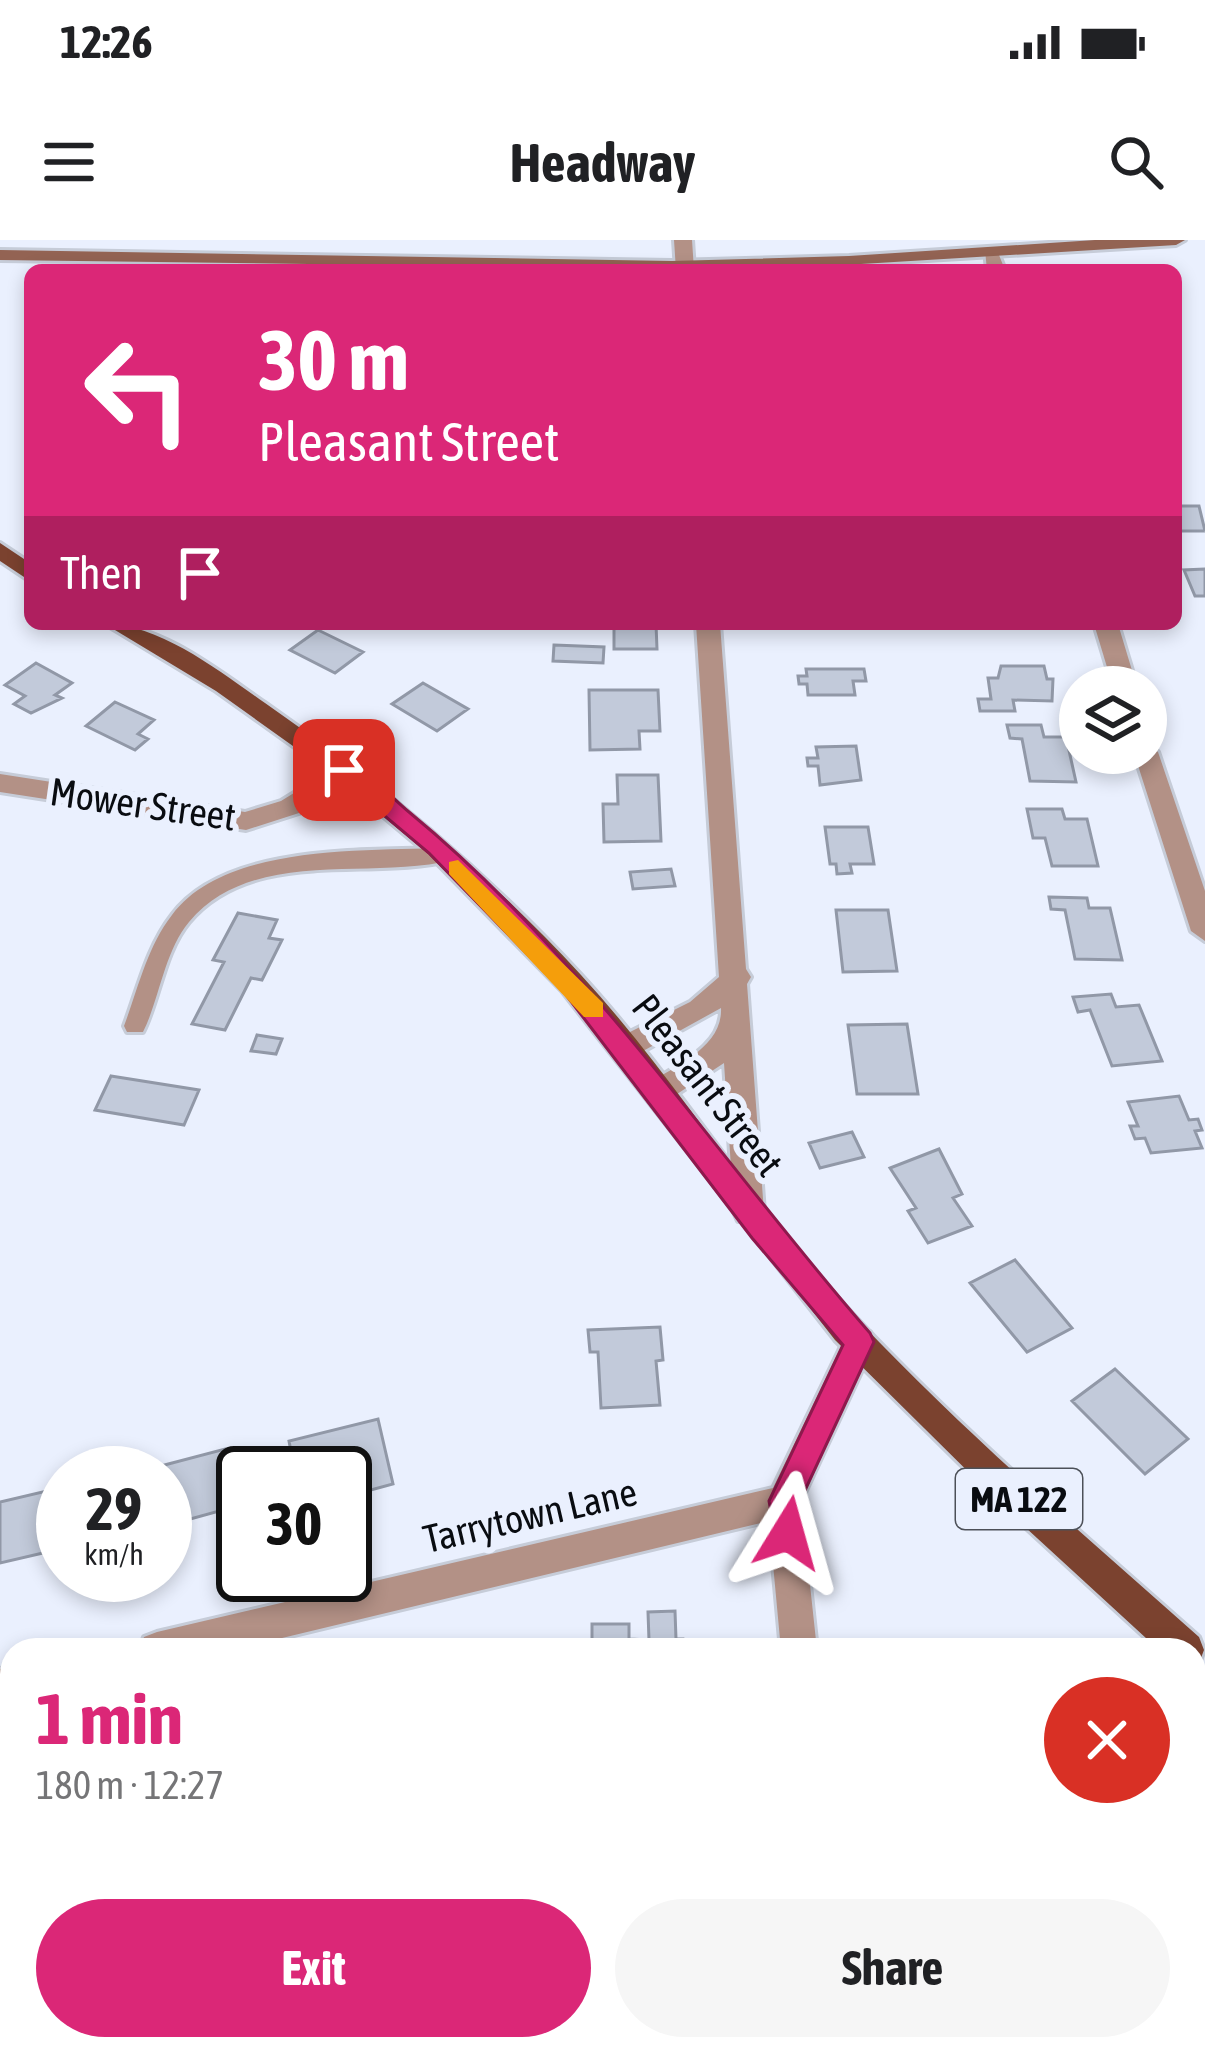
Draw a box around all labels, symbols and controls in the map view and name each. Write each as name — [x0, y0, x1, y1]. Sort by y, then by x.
text: 12:26 — [60, 16, 153, 68]
icon: menu — [36, 129, 102, 195]
icon: search — [1103, 129, 1169, 195]
text: Headway — [510, 132, 695, 193]
icon: left — [60, 312, 216, 468]
text: 30 m — [258, 312, 409, 408]
text: Pleasant Street — [258, 411, 560, 472]
icon: arrive — [167, 540, 233, 606]
text: Then — [60, 547, 143, 599]
map controls — [1059, 666, 1167, 774]
button: layers — [1059, 666, 1167, 774]
pin — [293, 719, 395, 821]
icon: arrive — [311, 737, 377, 803]
street label: Mower Street — [47, 769, 239, 839]
street label: Pleasant Street — [624, 986, 792, 1184]
speed limit sign: 30 — [216, 1446, 372, 1602]
street label: Tarrytown Lane — [419, 1469, 641, 1561]
road number: MA 122 — [956, 1469, 1082, 1529]
position arrow — [725, 1470, 851, 1596]
text: 29 — [86, 1474, 142, 1543]
text: km/h — [84, 1537, 144, 1571]
text: 1 min — [36, 1677, 183, 1759]
button: close — [1044, 1677, 1170, 1803]
text: 180 m · 12:27 — [36, 1763, 224, 1807]
button: Exit — [36, 1899, 591, 2037]
button: Share — [615, 1899, 1170, 2037]

